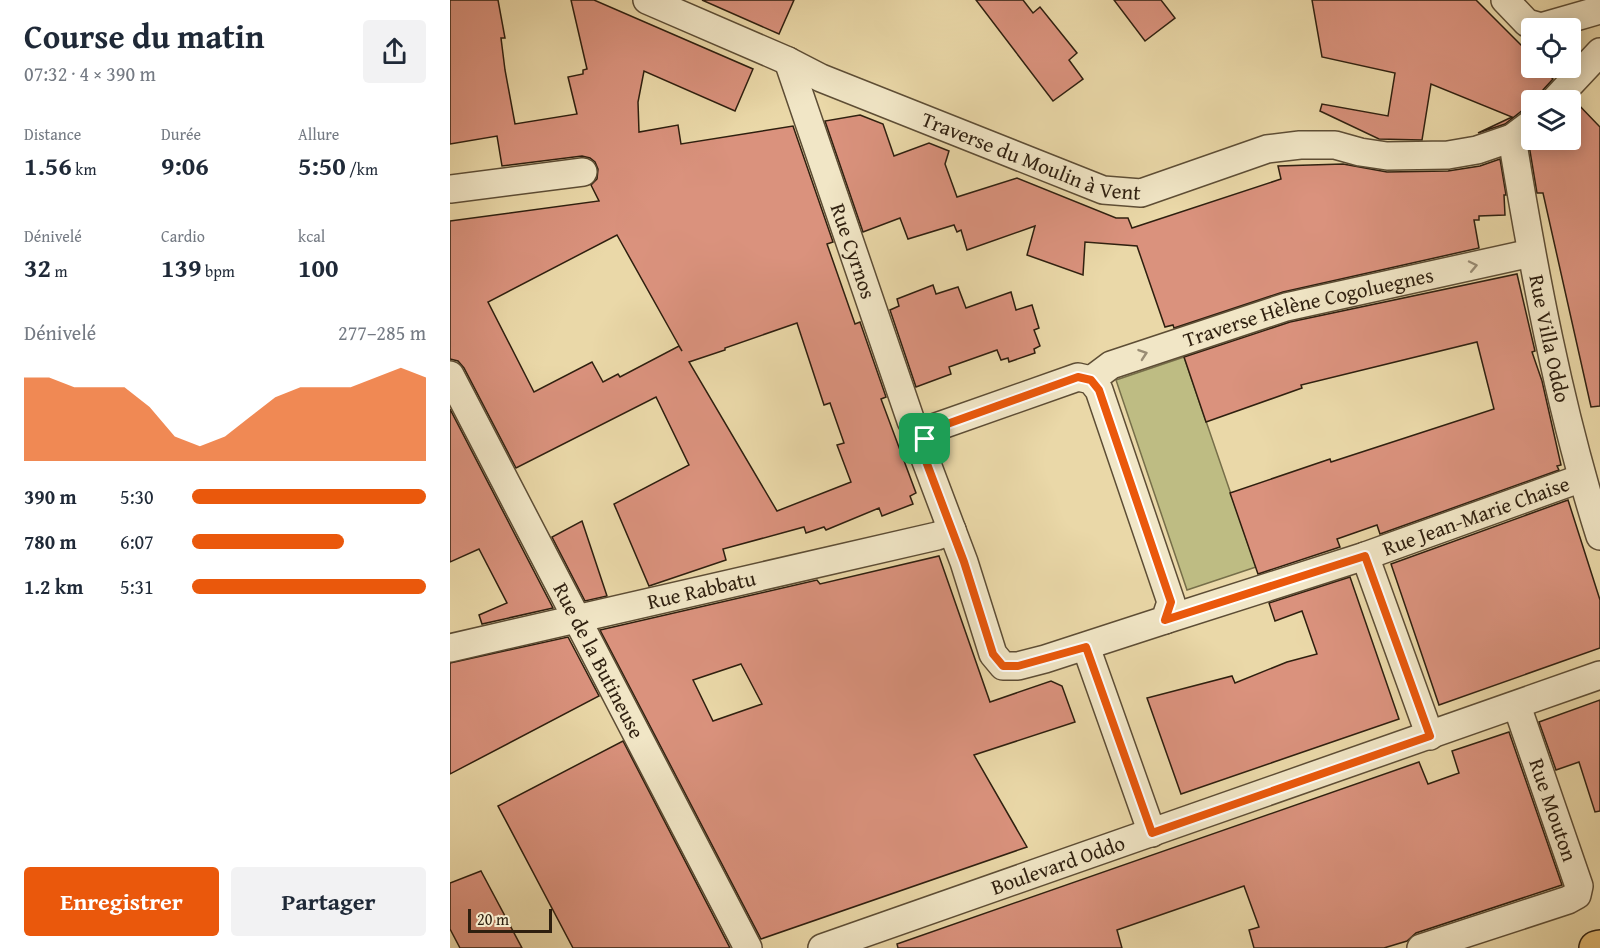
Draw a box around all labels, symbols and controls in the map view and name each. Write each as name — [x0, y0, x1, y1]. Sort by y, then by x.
text: Course du matin — [24, 12, 265, 60]
map controls — [1521, 18, 1581, 150]
button: locate — [1521, 18, 1581, 78]
button: share — [363, 20, 426, 83]
text: 07:32 · 4 × 390 m — [24, 59, 156, 88]
button: layers — [1521, 90, 1581, 150]
street label: Traverse du Moulin à Vent — [917, 103, 1143, 208]
text: Distance — [24, 122, 81, 146]
text: Durée — [161, 122, 201, 146]
text: Allure — [298, 122, 339, 146]
text: 1.56 — [24, 146, 72, 185]
text: 9:06 — [161, 146, 209, 185]
text: 5:50 — [298, 146, 346, 185]
text: km — [72, 157, 96, 181]
text: /km — [346, 157, 378, 181]
street label: Rue Cyrnos — [823, 199, 884, 303]
text: Dénivelé — [24, 224, 82, 248]
text: Cardio — [161, 224, 205, 248]
text: kcal — [298, 224, 325, 248]
text: 32 — [24, 248, 51, 287]
text: 139 — [161, 248, 201, 287]
text: 100 — [298, 248, 338, 287]
text: m — [51, 259, 68, 283]
text: bpm — [201, 259, 235, 283]
street label: Traverse Hèlène Cogoluegnes — [1179, 259, 1436, 355]
one-way arrow — [1468, 260, 1478, 273]
street label: Rue Villa Oddo — [1521, 272, 1579, 405]
text: Dénivelé — [24, 318, 96, 347]
text: 277–285 m — [338, 318, 426, 347]
one-way arrow — [1137, 349, 1148, 362]
pin — [899, 413, 950, 464]
icon: arrive — [908, 422, 941, 455]
street label: Rue Jean-Marie Chaise — [1378, 468, 1574, 563]
text: 390 m — [24, 482, 77, 511]
text: 5:30 — [120, 482, 154, 511]
text: 780 m — [24, 527, 77, 556]
text: 6:07 — [120, 527, 154, 556]
street label: Rue Rabbatu — [644, 562, 759, 617]
text: 1.2 km — [24, 572, 83, 601]
text: 5:31 — [120, 572, 154, 601]
street label: Rue de la Butineuse — [546, 577, 653, 744]
street label: Rue Mouton — [1521, 754, 1586, 866]
street label: Boulevard Oddo — [987, 827, 1129, 903]
button: Enregistrer — [24, 867, 219, 936]
button: Partager — [231, 867, 426, 936]
scale bar — [468, 906, 552, 934]
text: 20 m — [477, 907, 509, 931]

